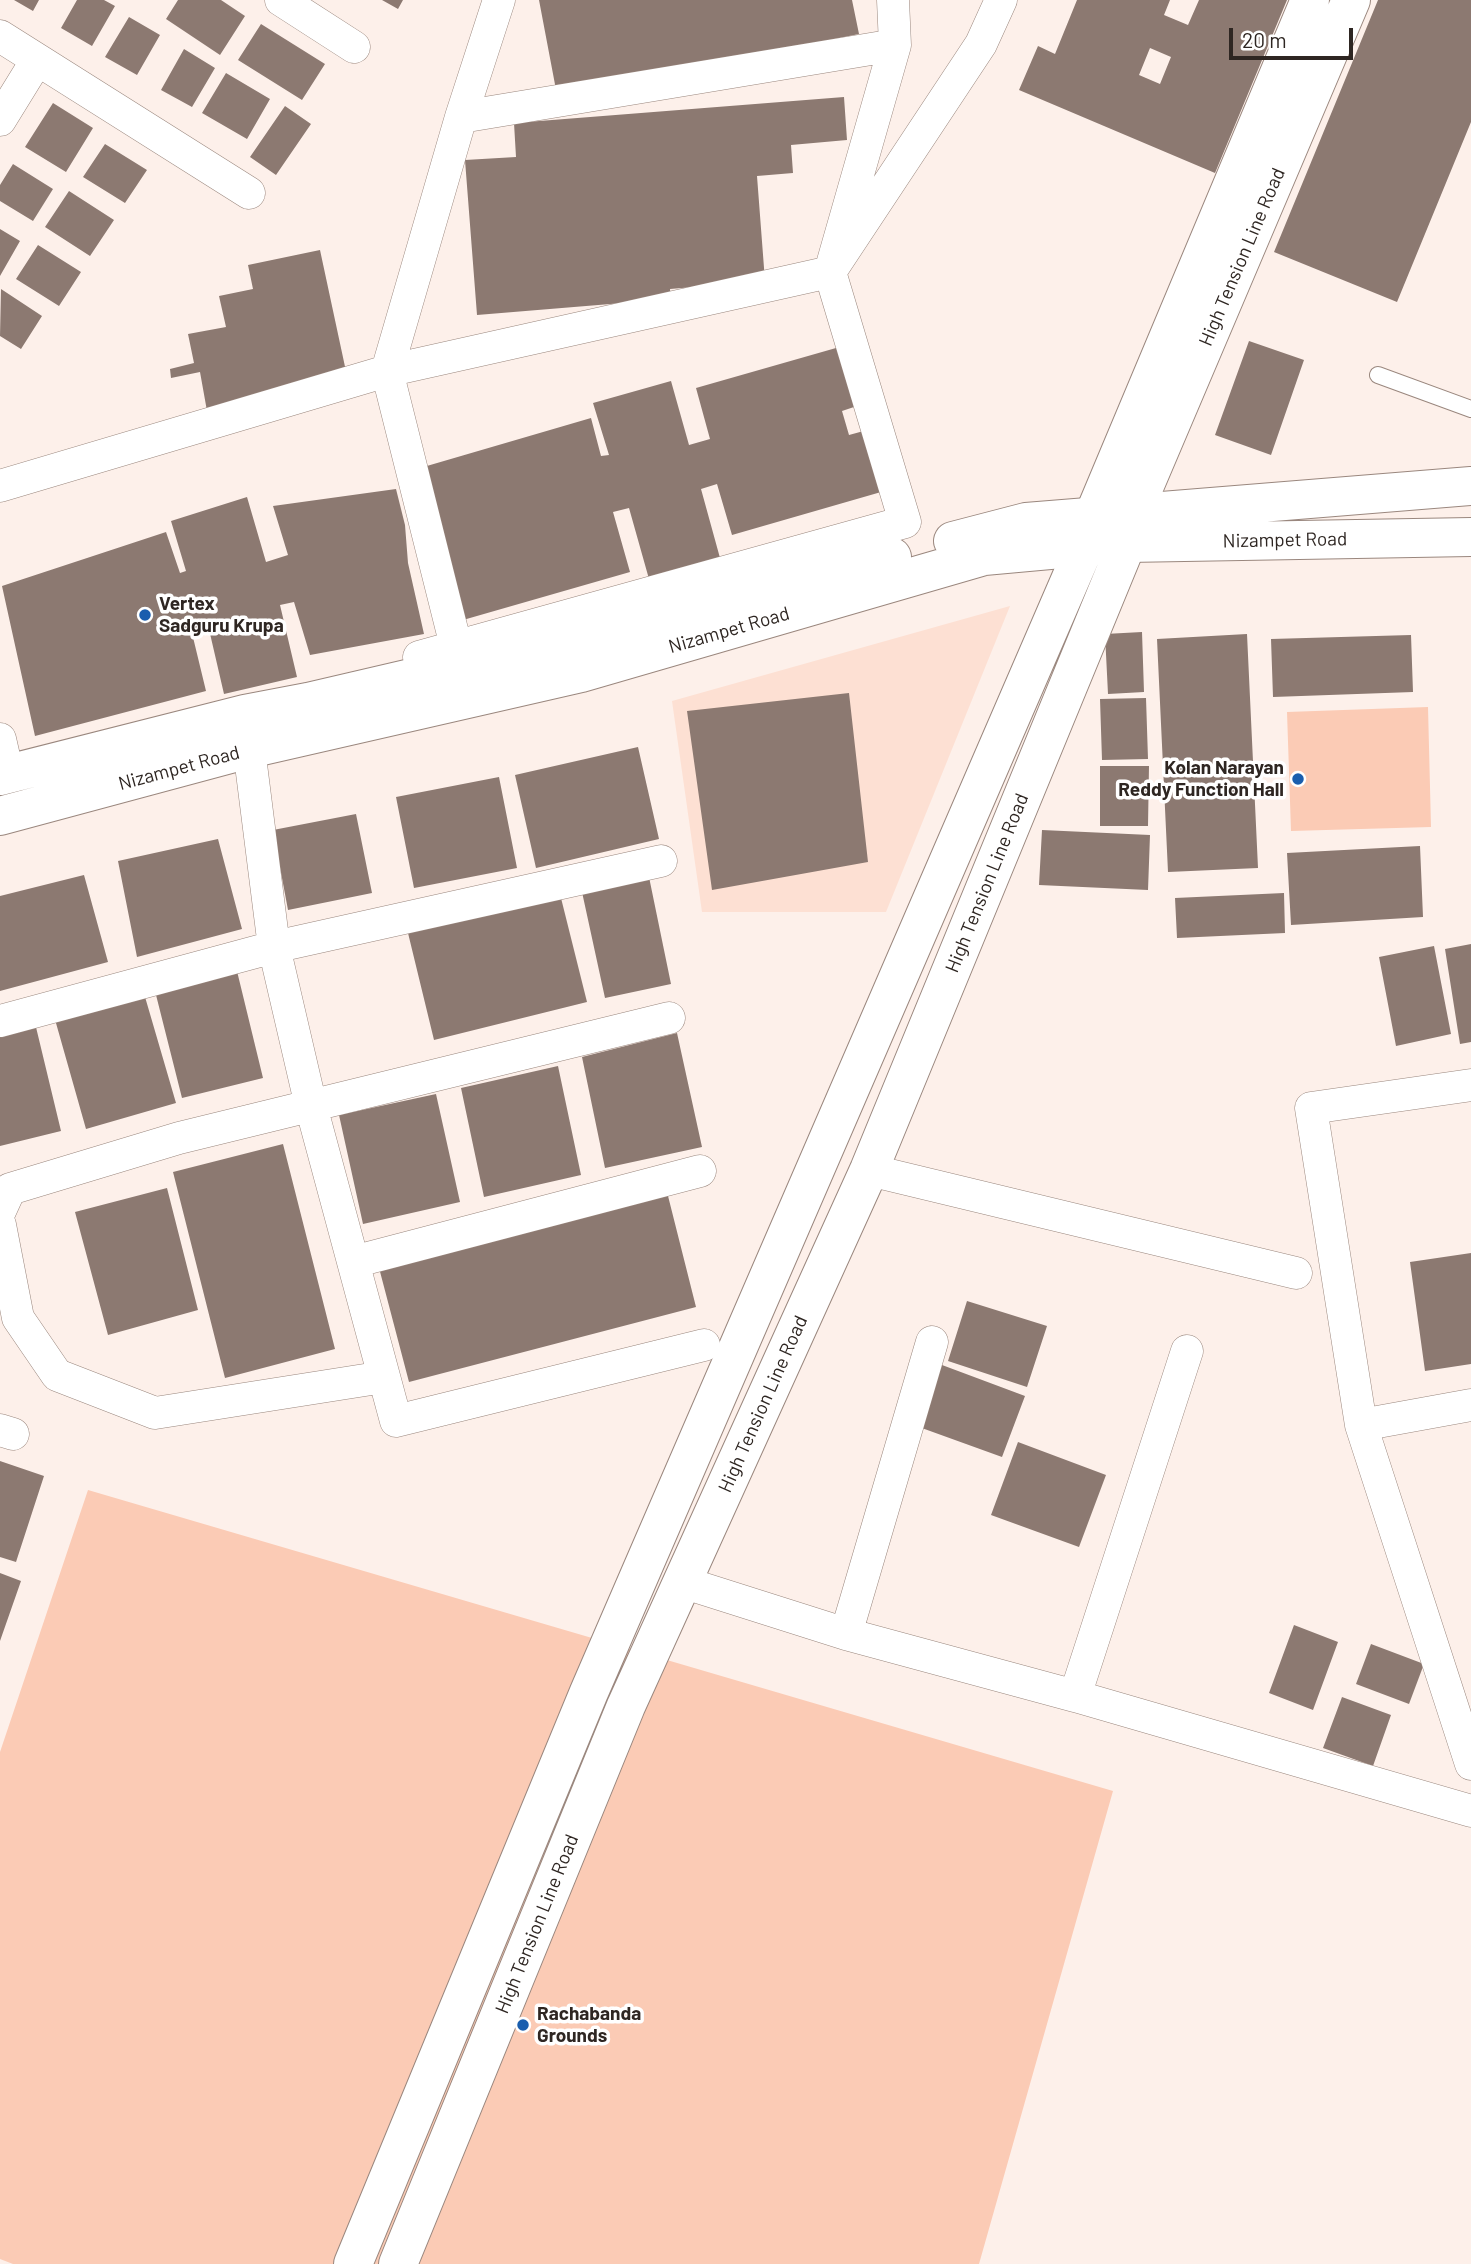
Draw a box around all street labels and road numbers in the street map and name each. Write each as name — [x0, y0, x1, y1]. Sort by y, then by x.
street label: High Tension Line Road — [1194, 164, 1290, 350]
street label: Nizampet Road — [1222, 528, 1348, 552]
street label: Nizampet Road — [666, 602, 792, 658]
street label: Nizampet Road — [116, 741, 242, 795]
street label: High Tension Line Road — [941, 790, 1033, 976]
street label: High Tension Line Road — [714, 1312, 812, 1496]
street label: High Tension Line Road — [491, 1831, 583, 2017]

